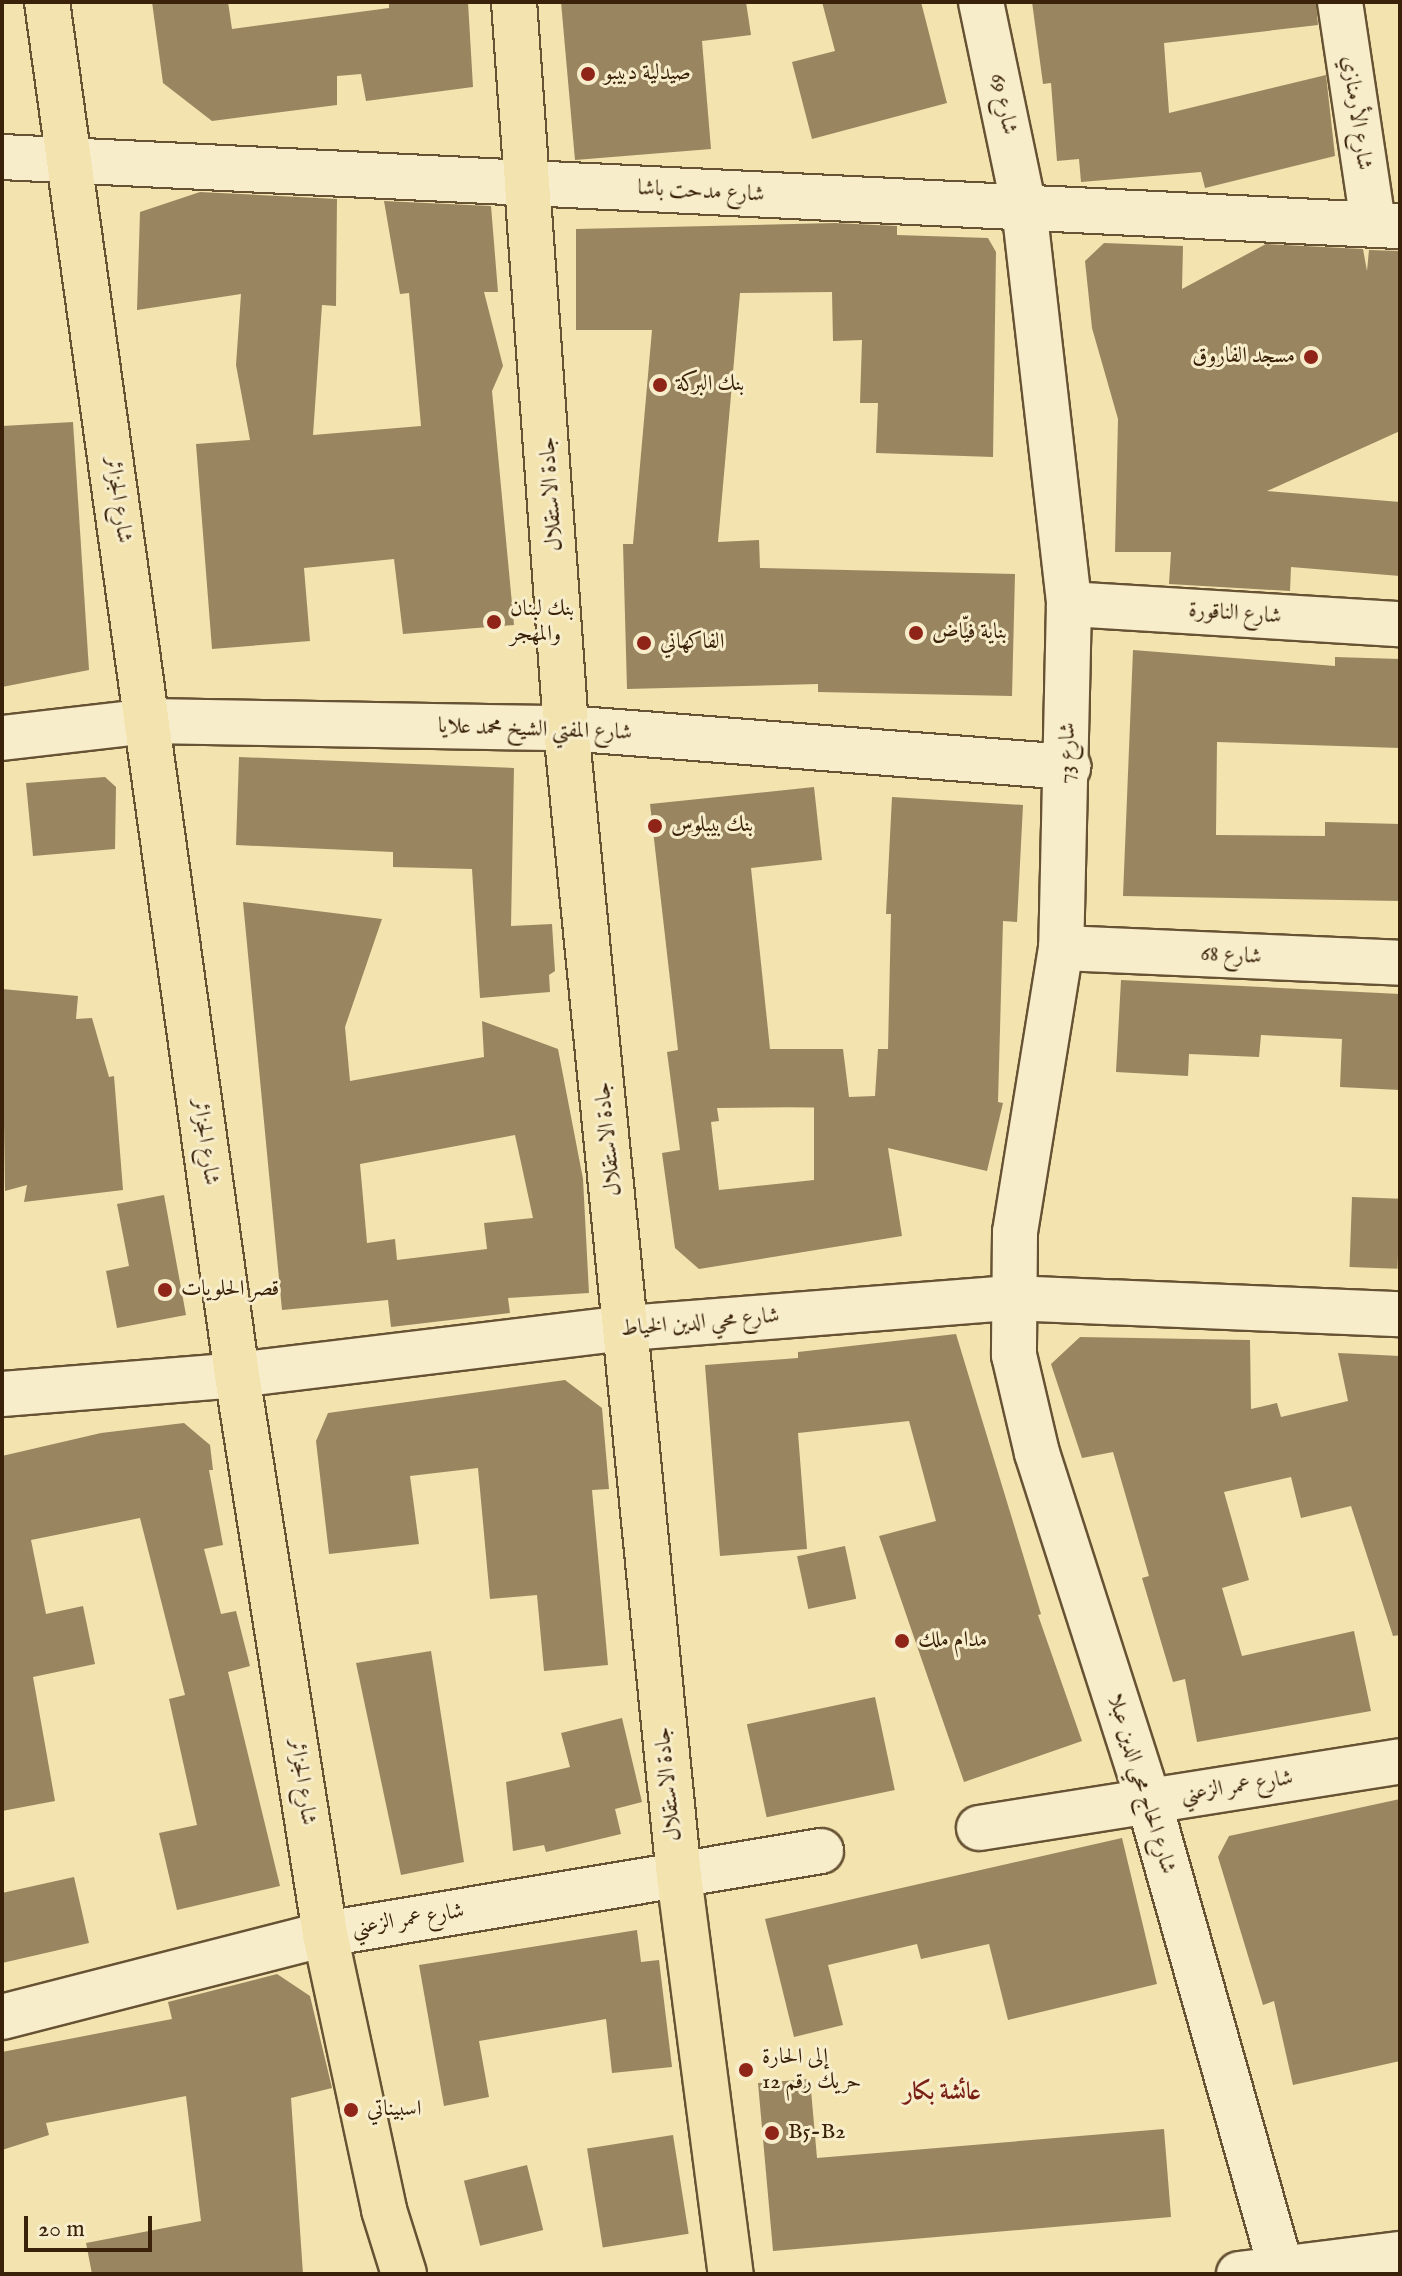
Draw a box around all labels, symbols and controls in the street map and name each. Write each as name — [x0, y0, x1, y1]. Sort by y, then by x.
street label: شارع الأرمنازي — [1335, 54, 1377, 172]
place label: صيدلية دبيبو — [604, 61, 691, 87]
marker: صيدلية دبيبو — [579, 65, 597, 83]
street label: شارع 69 — [984, 71, 1022, 137]
street label: شارع مدحت باشا — [637, 175, 765, 209]
place label: مسجد الفاروق — [1192, 344, 1295, 370]
marker: مسجد الفاروق — [1302, 348, 1320, 366]
place label: بنك البركة — [676, 372, 744, 398]
marker: بنك البركة — [651, 376, 669, 394]
street label: جادة الاستقلال — [535, 436, 569, 552]
street label: شارع الجزائر — [99, 455, 137, 545]
place label: بنك لبنان والمهجر — [510, 596, 574, 648]
street label: شارع الناقورة — [1188, 598, 1282, 630]
marker: بنك لبنان والمهجر — [485, 613, 503, 631]
place label: بناية فيّاض — [932, 620, 1007, 646]
marker: بناية فيّاض — [907, 624, 925, 642]
place label: الفاكهاني — [660, 630, 724, 656]
marker: الفاكهاني — [635, 634, 653, 652]
street label: شارع المفتي الشيخ محمد علايا — [437, 713, 633, 747]
street label: شارع 73 — [1054, 722, 1082, 784]
place label: بنك بيبلوس — [671, 813, 753, 839]
marker: بنك بيبلوس — [646, 817, 664, 835]
street label: شارع 68 — [1200, 941, 1262, 971]
street label: جادة الاستقلال — [590, 1081, 628, 1197]
street label: شارع الجزائر — [186, 1097, 224, 1187]
place label: قصر الحلويات — [181, 1277, 279, 1303]
marker: قصر الحلويات — [156, 1281, 174, 1299]
street label: شارع محي الدين الخياط — [619, 1303, 781, 1343]
place label: مدام ملك — [918, 1628, 987, 1654]
marker: مدام ملك — [893, 1632, 911, 1650]
street label: شارع الحاج محي الدين عبلا — [1101, 1691, 1181, 1877]
street label: جادة الاستقلال — [650, 1726, 688, 1842]
street label: شارع الجزائر — [283, 1737, 321, 1827]
street label: شارع عمر الزعني — [1179, 1765, 1295, 1809]
street label: شارع عمر الزعني — [350, 1898, 466, 1942]
place label: إلی الحارة حريك رقم 12 — [762, 2044, 861, 2096]
marker: إلی الحارة حريك رقم 12 — [737, 2061, 755, 2079]
district label: عائشة بكار — [903, 2079, 981, 2107]
place label: اسبيناتي — [367, 2097, 422, 2123]
marker: اسبيناتي — [342, 2101, 360, 2119]
place label: B5-B2 — [788, 2120, 846, 2146]
marker: B5-B2 — [763, 2124, 781, 2142]
scale bar — [28, 2200, 156, 2250]
text: 20 m — [38, 2214, 85, 2245]

